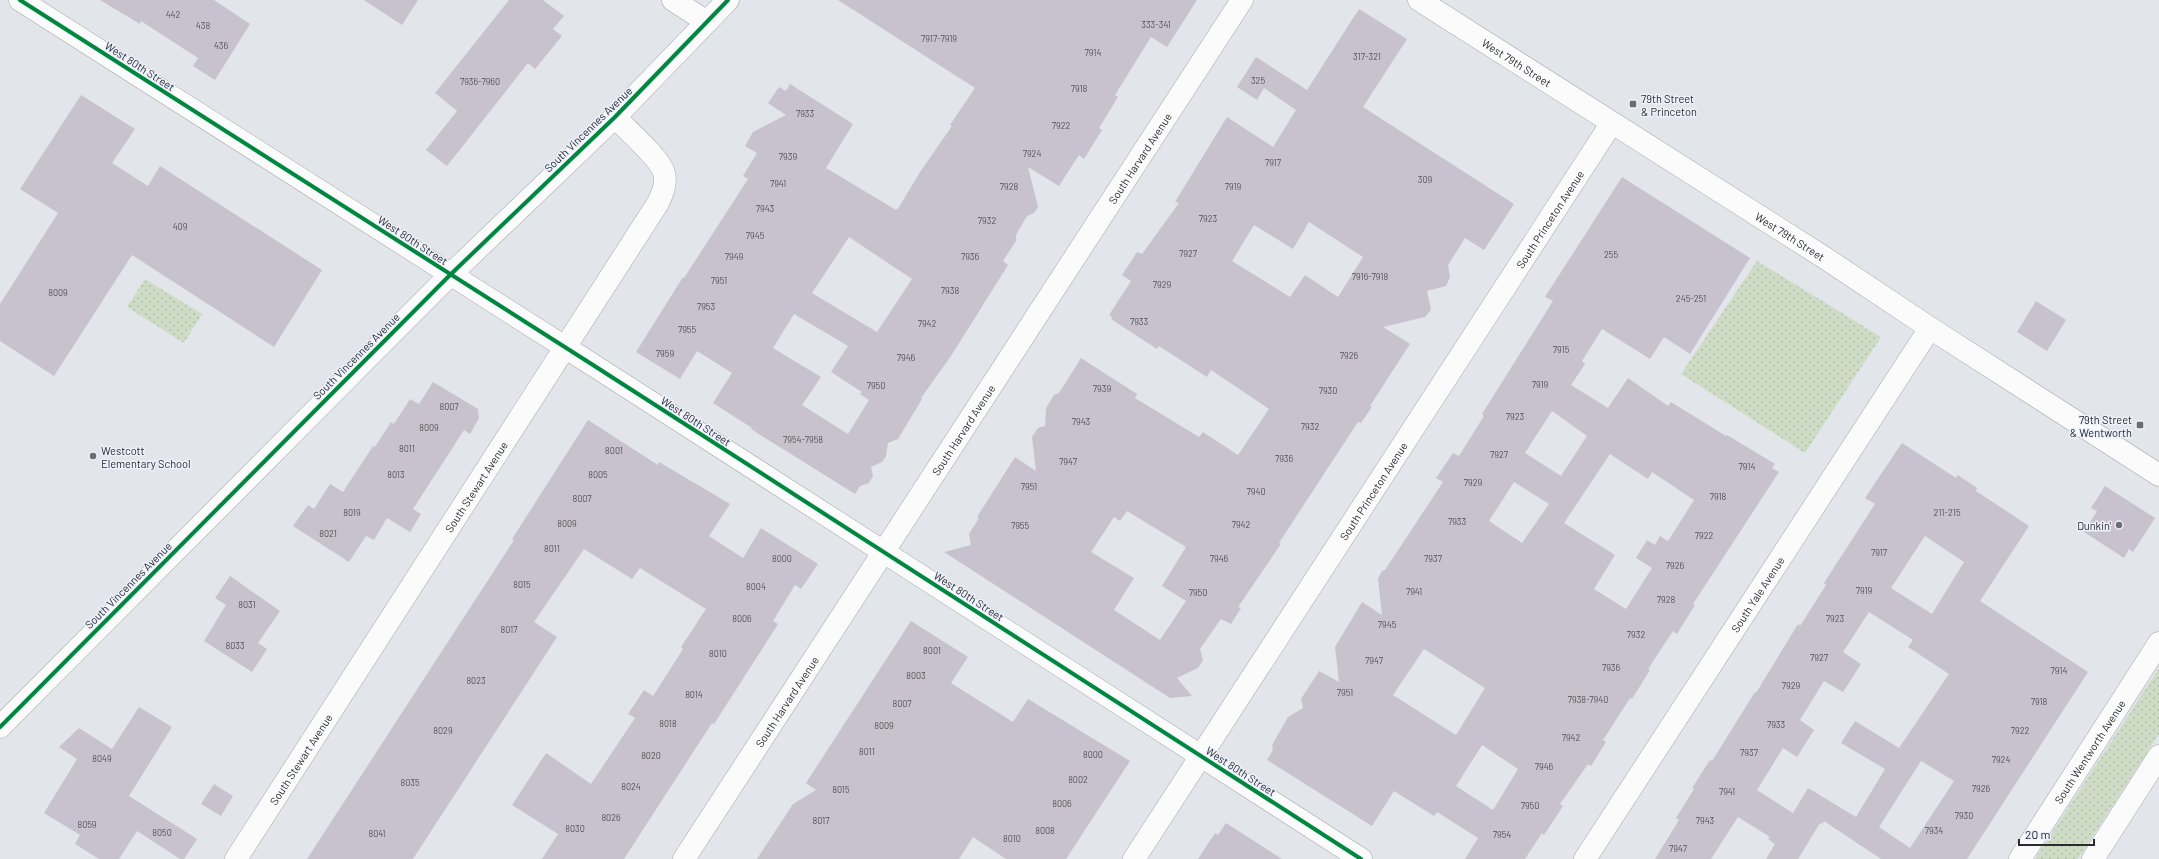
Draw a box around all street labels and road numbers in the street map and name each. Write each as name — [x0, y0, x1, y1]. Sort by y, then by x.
street label: West 79th Street — [1480, 35, 1554, 89]
street label: West 80th Street — [103, 39, 177, 93]
street label: South Vincennes Avenue — [541, 84, 635, 174]
street label: South Harvard Avenue — [1105, 110, 1174, 206]
street label: South Princeton Avenue — [1513, 167, 1586, 270]
street label: West 79th Street — [1753, 209, 1827, 263]
street label: West 80th Street — [376, 213, 450, 267]
street label: South Vincennes Avenue — [310, 310, 402, 402]
street label: South Harvard Avenue — [929, 382, 997, 477]
street label: West 80th Street — [659, 394, 733, 448]
street label: South Stewart Avenue — [442, 439, 510, 534]
street label: South Princeton Avenue — [1336, 439, 1410, 542]
street label: South Vincennes Avenue — [82, 539, 174, 631]
street label: South Yale Avenue — [1728, 554, 1787, 634]
street label: West 80th Street — [932, 569, 1006, 623]
street label: South Harvard Avenue — [752, 653, 821, 749]
street label: South Wentworth Avenue — [2051, 697, 2127, 806]
street label: South Stewart Avenue — [266, 711, 334, 807]
street label: West 80th Street — [1204, 744, 1278, 798]

